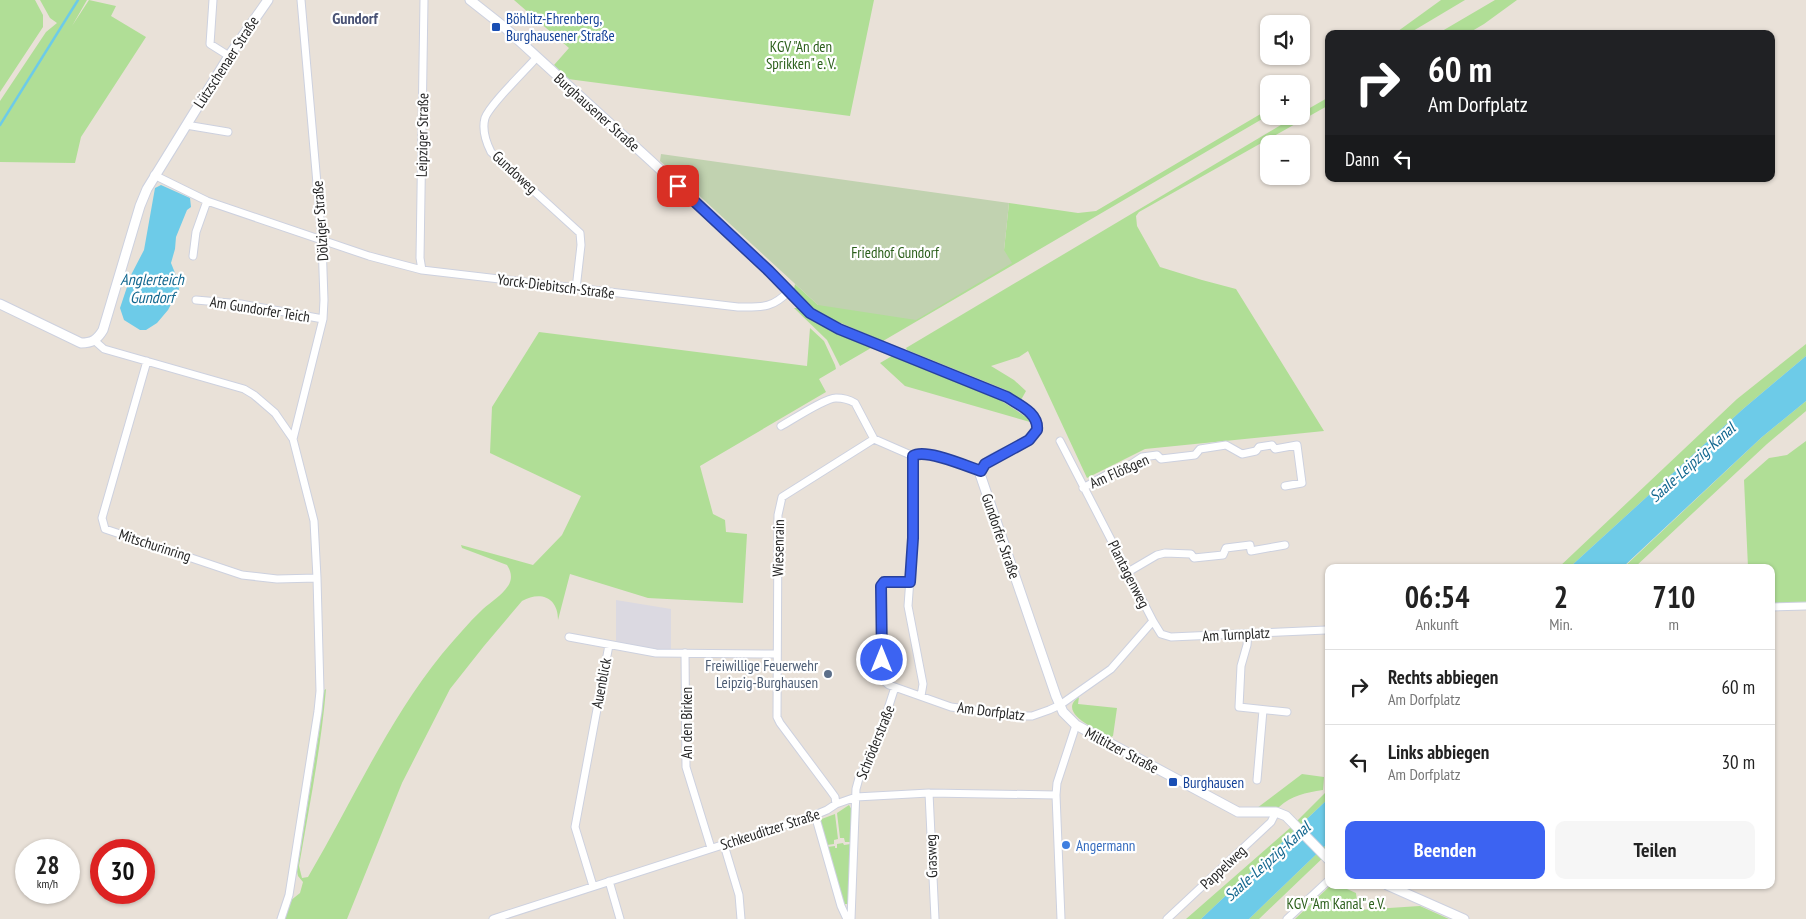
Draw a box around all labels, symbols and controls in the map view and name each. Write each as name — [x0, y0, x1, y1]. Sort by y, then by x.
district label: Gundorf — [332, 8, 378, 28]
place label: Böhlitz-Ehrenberg, Burghausener Straße — [506, 9, 615, 45]
street label: Lützschenaer Straße — [189, 12, 263, 112]
map controls — [1260, 15, 1310, 185]
button: sound — [1260, 15, 1310, 65]
marker: Böhlitz-Ehrenberg, Burghausener Straße — [490, 21, 502, 33]
park label: KGV "An den Sprikken" e. V. — [766, 37, 836, 73]
text: 60 m — [1428, 46, 1492, 92]
icon: right — [1345, 50, 1410, 115]
street label: Burghausener Straße — [550, 69, 644, 155]
button: + — [1260, 75, 1310, 125]
text: Am Dorfplatz — [1428, 90, 1528, 118]
street label: Leipziger Straße — [412, 93, 432, 177]
button: − — [1260, 135, 1310, 185]
icon: left — [1389, 145, 1417, 173]
street label: Gundoweg — [489, 146, 541, 198]
text: Dann — [1345, 147, 1379, 171]
pin — [657, 165, 699, 207]
icon: arrive — [664, 172, 692, 200]
street label: Dölziger Straße — [308, 180, 332, 262]
park label: Friedhof Gundorf — [851, 243, 940, 262]
water label: Anglerteich Gundorf — [120, 269, 185, 307]
street label: Yorck-Diebitsch-Straße — [496, 269, 616, 303]
street label: Am Gundorfer Teich — [209, 292, 311, 326]
water label: Saale-Leipzig-Kanal — [1645, 417, 1740, 506]
street label: Am Flößgen — [1086, 450, 1152, 492]
street label: Gundorfer Straße — [978, 491, 1024, 581]
street label: Wiesenrain — [768, 519, 788, 577]
street label: Mitschurinring — [116, 524, 194, 566]
street label: Plantagenweg — [1104, 537, 1154, 611]
text: 06:54 — [1405, 577, 1470, 616]
text: 2 — [1554, 577, 1568, 616]
text: 710 — [1652, 577, 1695, 616]
text: Ankunft — [1416, 614, 1459, 634]
text: Min. — [1549, 614, 1573, 634]
text: m — [1669, 614, 1679, 634]
street label: Am Turnplatz — [1202, 623, 1270, 645]
position arrow — [855, 633, 907, 685]
street label: Auenblick — [587, 656, 615, 710]
place label: Freiwillige Feuerwehr Leipzig-Burghausen — [705, 656, 819, 692]
text: Rechts abbiegen — [1388, 665, 1498, 689]
marker: Freiwillige Feuerwehr Leipzig-Burghausen — [822, 668, 834, 680]
icon: right — [1345, 673, 1373, 701]
text: 60 m — [1722, 675, 1755, 699]
street label: An den Birken — [677, 687, 696, 759]
text: Am Dorfplatz — [1388, 689, 1460, 709]
street label: Am Dorfplatz — [956, 697, 1026, 725]
street label: Schröderstraße — [851, 702, 899, 782]
street label: Miltitzer Straße — [1082, 723, 1162, 777]
text: Links abbiegen — [1388, 740, 1489, 764]
icon: left — [1345, 748, 1373, 776]
text: 30 m — [1722, 750, 1755, 774]
text: Am Dorfplatz — [1388, 764, 1460, 784]
place label: Burghausen — [1183, 773, 1244, 792]
marker: Burghausen — [1167, 776, 1179, 788]
street label: Schkeuditzer Straße — [718, 804, 822, 854]
water label: Saale-Leipzig-Kanal — [1220, 816, 1315, 905]
button: Beenden — [1345, 821, 1545, 879]
button: Teilen — [1555, 821, 1755, 879]
street label: Grasweg — [921, 834, 941, 878]
place label: Angermann — [1076, 836, 1135, 855]
speed limit sign: 30 — [90, 839, 155, 904]
marker: Angermann — [1060, 839, 1072, 851]
street label: Pappelweg — [1196, 841, 1250, 893]
text: 28 — [36, 849, 59, 881]
text: km/h — [37, 876, 58, 891]
park label: KGV "Am Kanal" e.V. — [1287, 894, 1386, 913]

